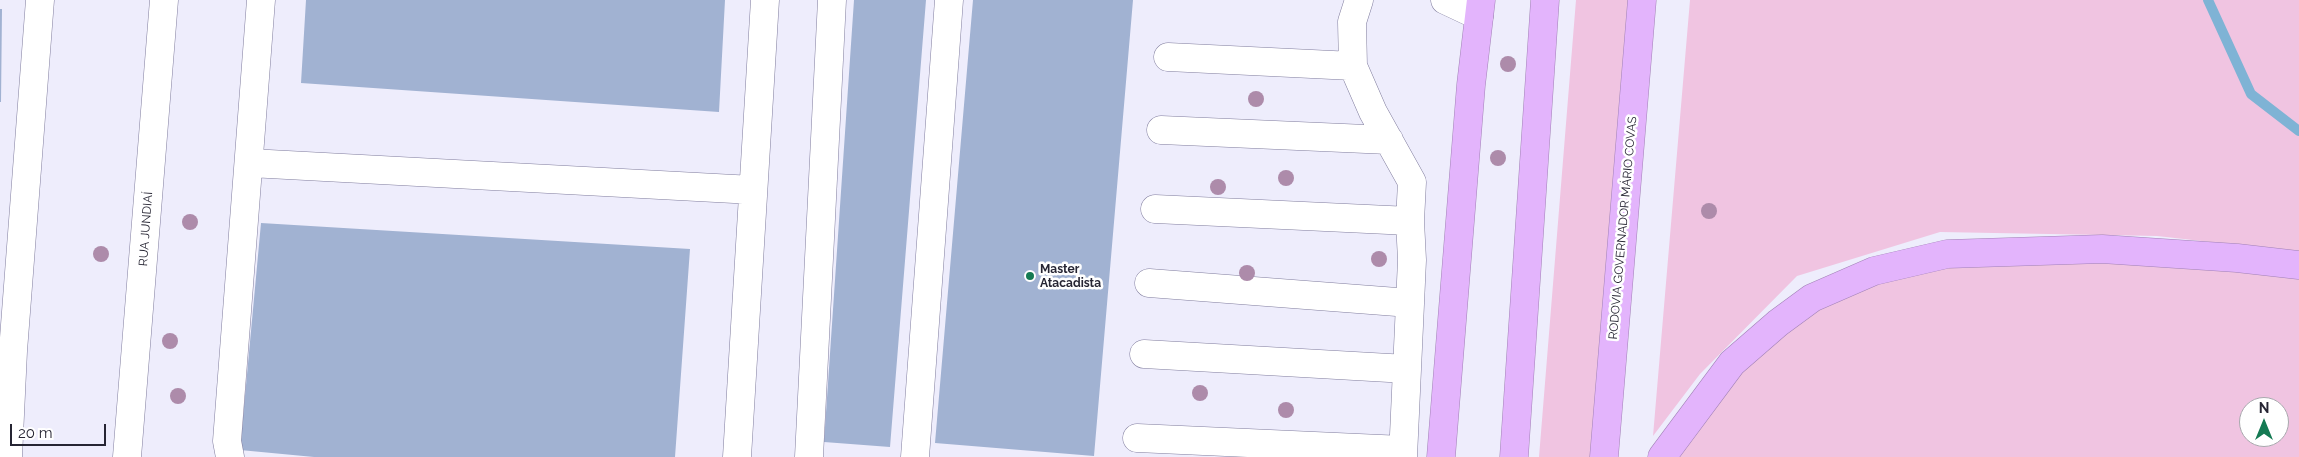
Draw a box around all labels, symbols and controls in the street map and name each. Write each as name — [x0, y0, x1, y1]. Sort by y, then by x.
street label: RODOVIA GOVERNADOR MÁRIO COVAS — [1606, 116, 1640, 340]
street label: RUA JUNDIAÍ — [136, 191, 156, 267]
place label: Master Atacadista — [1040, 262, 1101, 290]
marker: Master Atacadista — [1024, 270, 1036, 282]
north arrow — [2239, 397, 2289, 447]
text: N — [2259, 400, 2269, 416]
scale bar — [12, 414, 109, 446]
text: 20 m — [18, 424, 53, 442]

